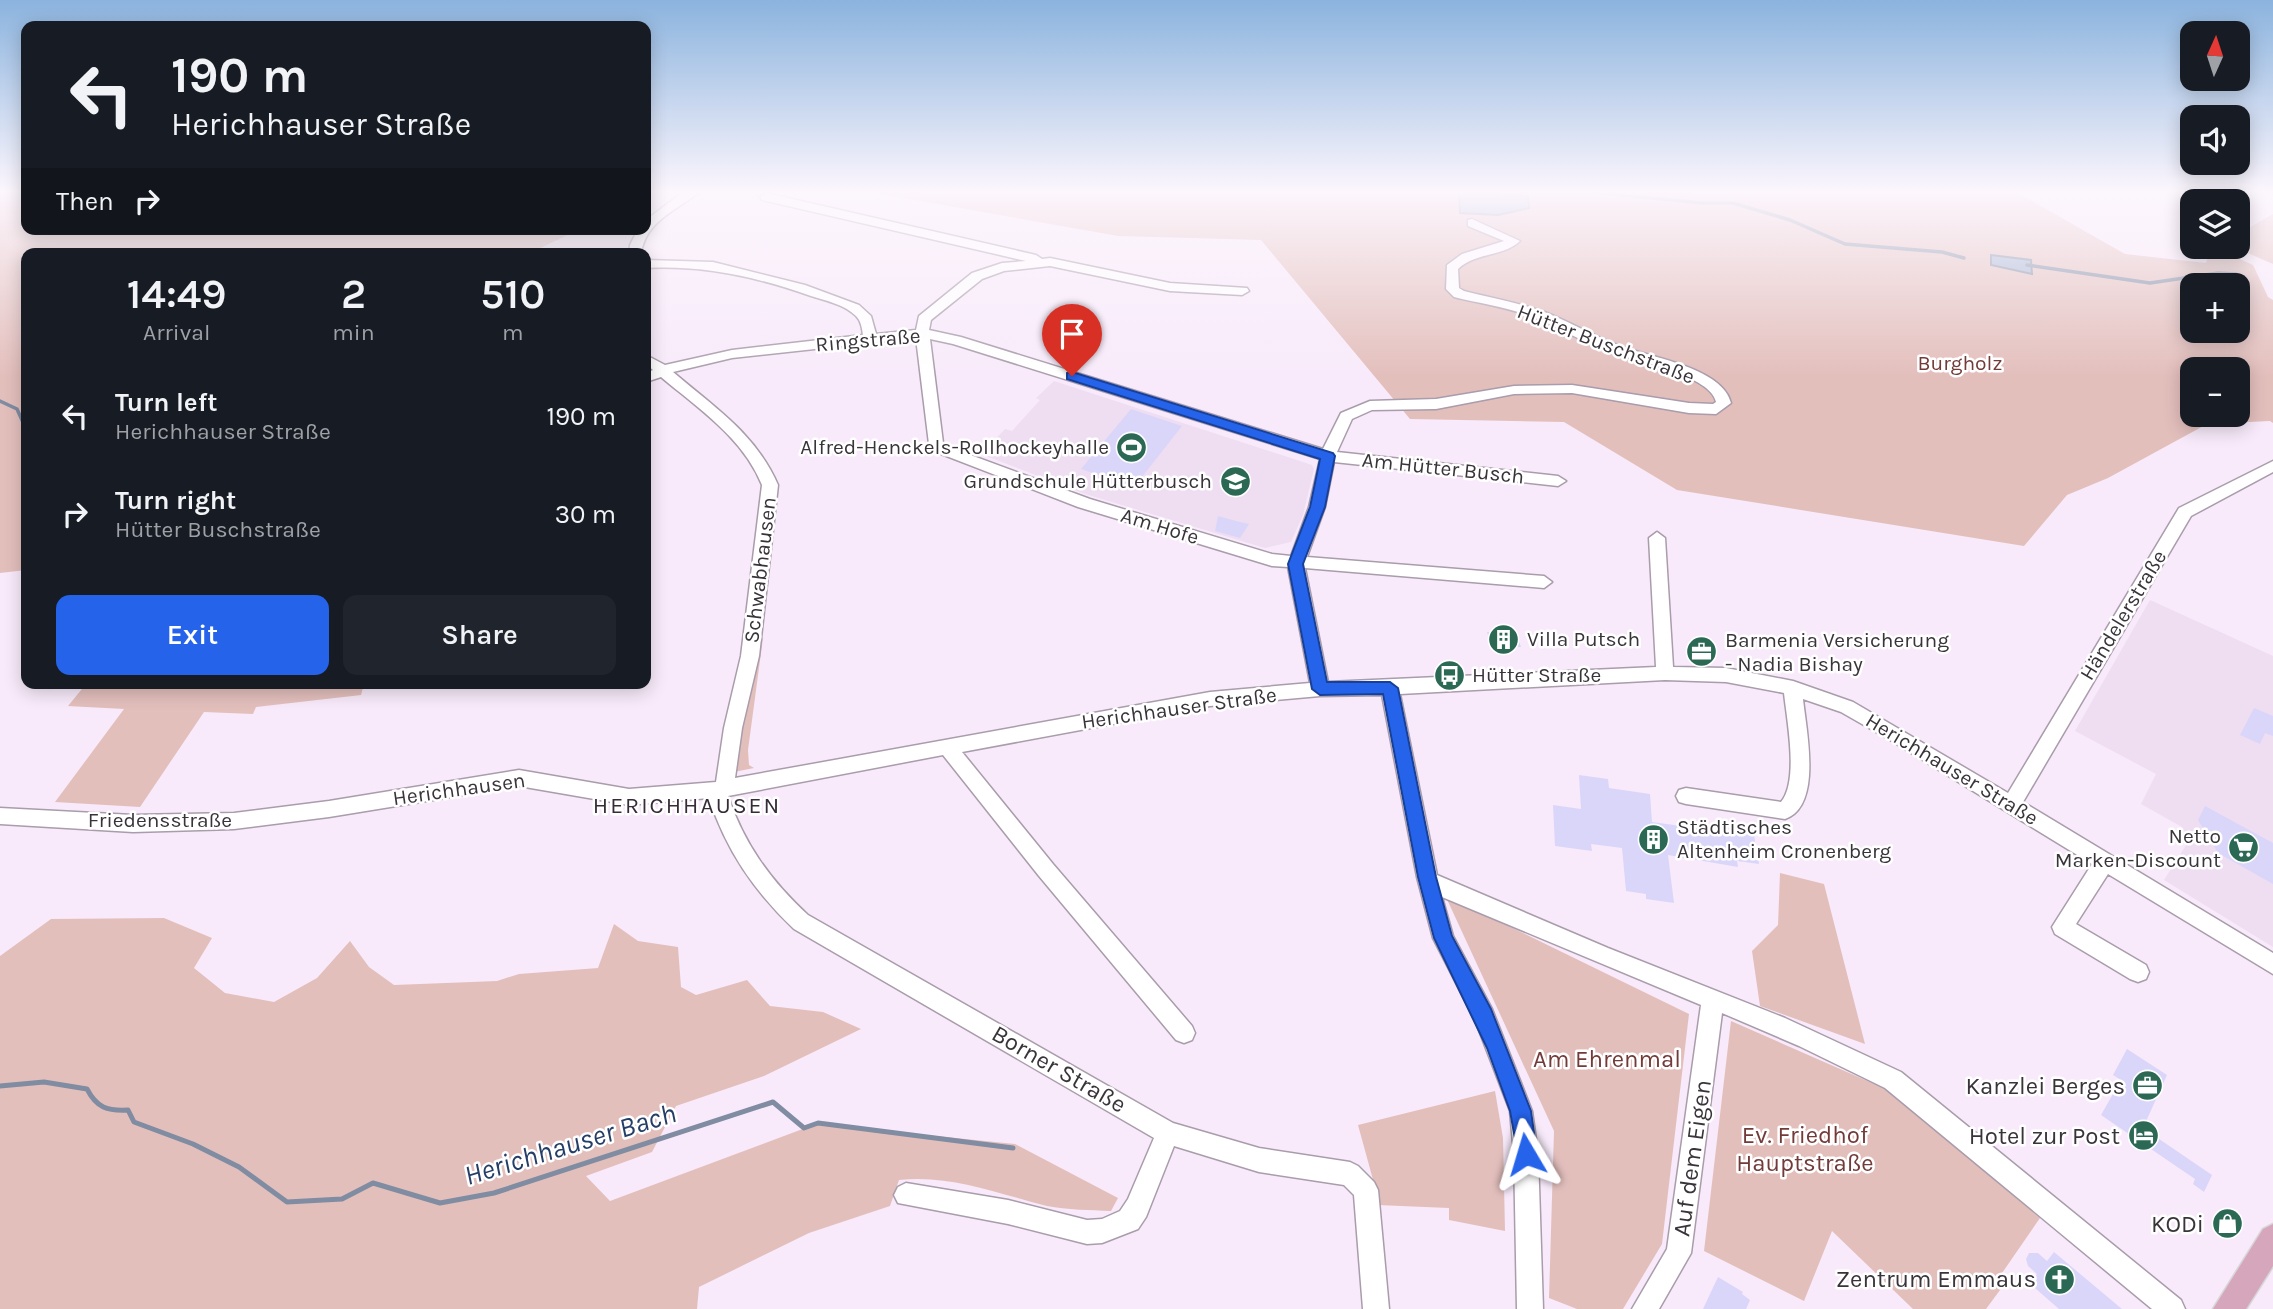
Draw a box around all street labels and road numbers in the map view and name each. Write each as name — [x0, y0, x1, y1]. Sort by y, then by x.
street label: Hütter Buschstraße — [1514, 299, 1698, 389]
street label: Ringstraße — [814, 323, 922, 357]
street label: Am Hütter Busch — [1361, 448, 1525, 488]
street label: Schwabhausen — [739, 496, 781, 644]
street label: Am Hofe — [1118, 503, 1202, 549]
street label: Händelerstraße — [2075, 546, 2171, 684]
street label: Herichhauser Straße — [1080, 682, 1278, 734]
street label: Herichhauser Straße — [1861, 708, 2043, 830]
street label: Herichhausen — [391, 768, 527, 810]
street label: Friedensstraße — [88, 808, 232, 832]
street label: Borner Straße — [987, 1019, 1131, 1119]
street label: Auf dem Eigen — [1667, 1078, 1717, 1238]

